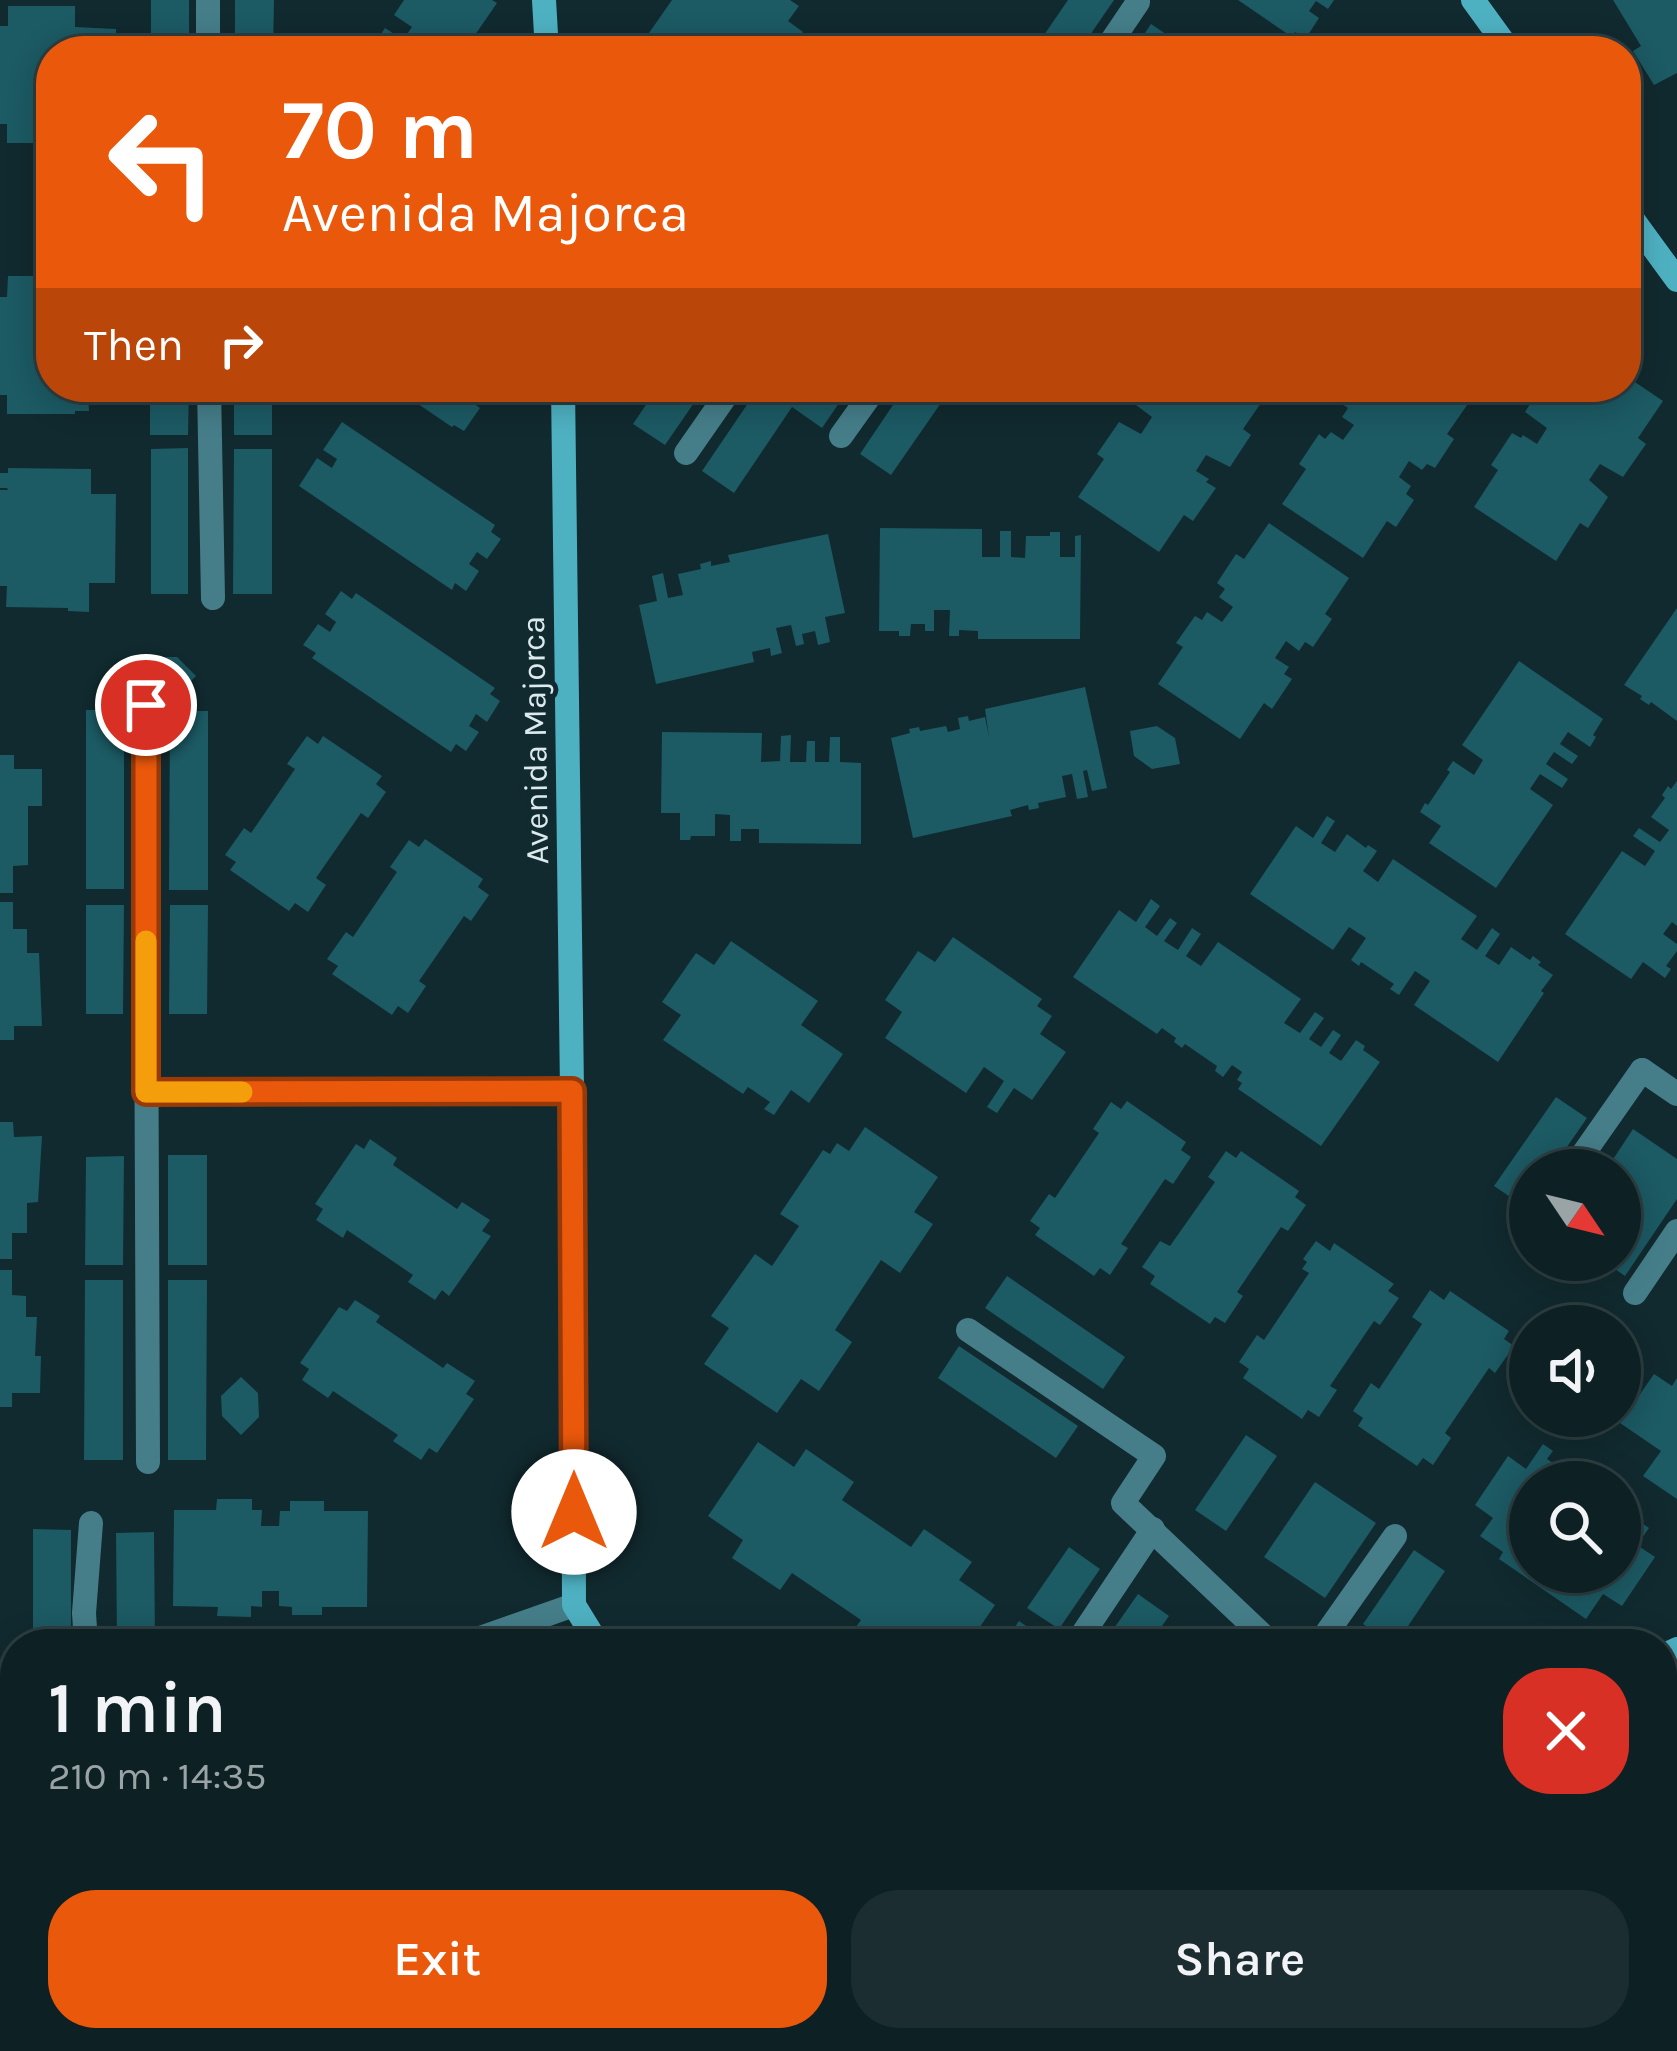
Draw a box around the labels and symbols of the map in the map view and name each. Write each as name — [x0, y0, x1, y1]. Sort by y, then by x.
street label: Avenida Majorca — [514, 615, 556, 865]
pin — [95, 654, 197, 756]
north arrow — [1509, 1149, 1641, 1281]
position arrow — [511, 1449, 637, 1575]

